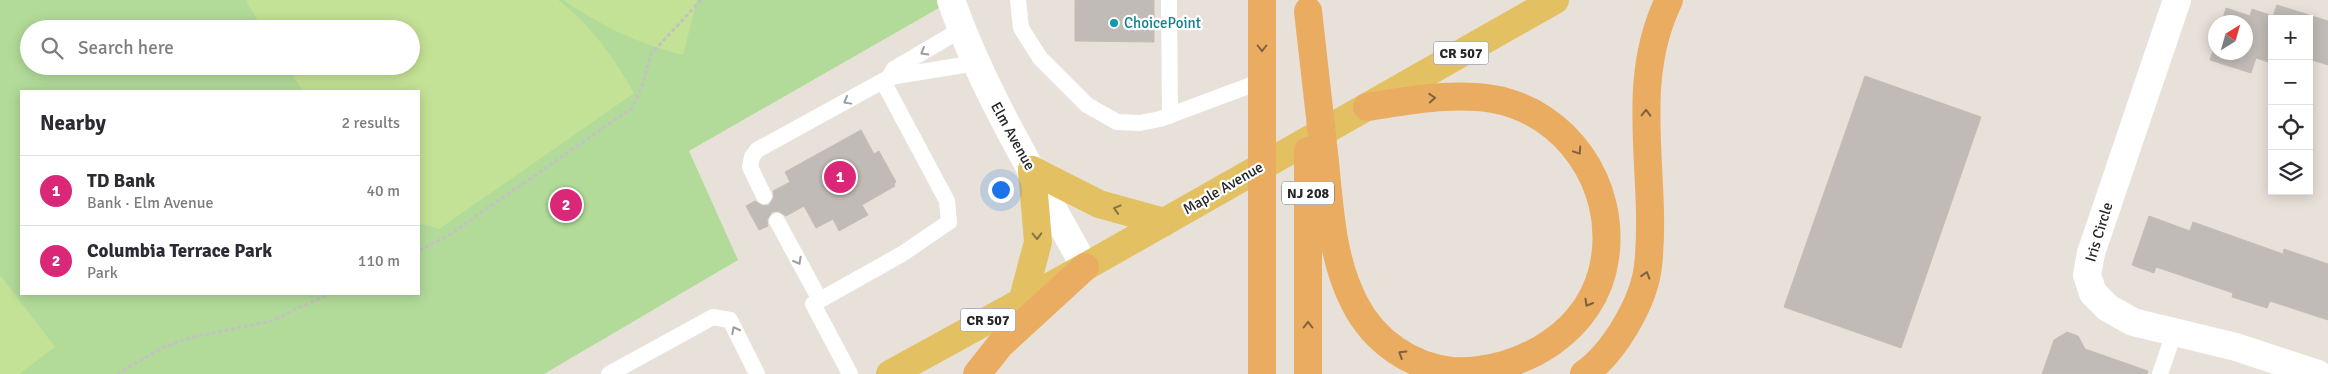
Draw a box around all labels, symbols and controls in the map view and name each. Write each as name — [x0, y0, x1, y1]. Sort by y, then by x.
place label: ChoicePoint — [1124, 14, 1201, 32]
north arrow — [2208, 15, 2253, 60]
map controls — [2268, 15, 2313, 195]
button: + — [2268, 15, 2313, 60]
marker: ChoicePoint — [1108, 17, 1120, 29]
search box — [20, 20, 420, 75]
icon: search — [38, 34, 66, 62]
text: Search here — [78, 36, 174, 60]
road number: CR 507 — [1434, 42, 1488, 64]
one-way arrow — [921, 45, 930, 55]
one-way arrow — [1257, 45, 1267, 53]
button: − — [2268, 60, 2313, 105]
one-way arrow — [1429, 93, 1437, 104]
one-way arrow — [843, 94, 852, 104]
street label: Elm Avenue — [987, 99, 1039, 173]
button: locate — [2268, 105, 2313, 150]
one-way arrow — [1641, 109, 1651, 117]
text: Nearby — [40, 110, 106, 136]
text: 2 results — [341, 113, 400, 133]
one-way arrow — [1571, 145, 1581, 154]
button: layers — [2268, 150, 2313, 195]
pin: 1 — [824, 158, 856, 196]
street label: Maple Avenue — [1180, 158, 1266, 218]
text: TD Bank — [87, 169, 155, 193]
your location — [988, 177, 1014, 203]
text: 1 — [52, 181, 60, 201]
text: 40 m — [366, 181, 400, 201]
road number: NJ 208 — [1282, 182, 1334, 204]
pin: 2 — [550, 186, 582, 224]
text: Bank · Elm Avenue — [87, 193, 214, 213]
street label: Iris Circle — [2081, 200, 2117, 264]
one-way arrow — [1114, 204, 1122, 214]
one-way arrow — [1032, 232, 1043, 240]
text: Columbia Terrace Park — [87, 239, 272, 263]
text: 2 — [52, 251, 60, 271]
text: 110 m — [358, 251, 400, 271]
one-way arrow — [792, 255, 802, 264]
text: Park — [87, 263, 118, 283]
one-way arrow — [1640, 272, 1650, 280]
one-way arrow — [1584, 298, 1594, 307]
road number: CR 507 — [960, 308, 1016, 332]
one-way arrow — [1303, 321, 1313, 329]
one-way arrow — [731, 327, 741, 336]
one-way arrow — [1399, 351, 1408, 361]

